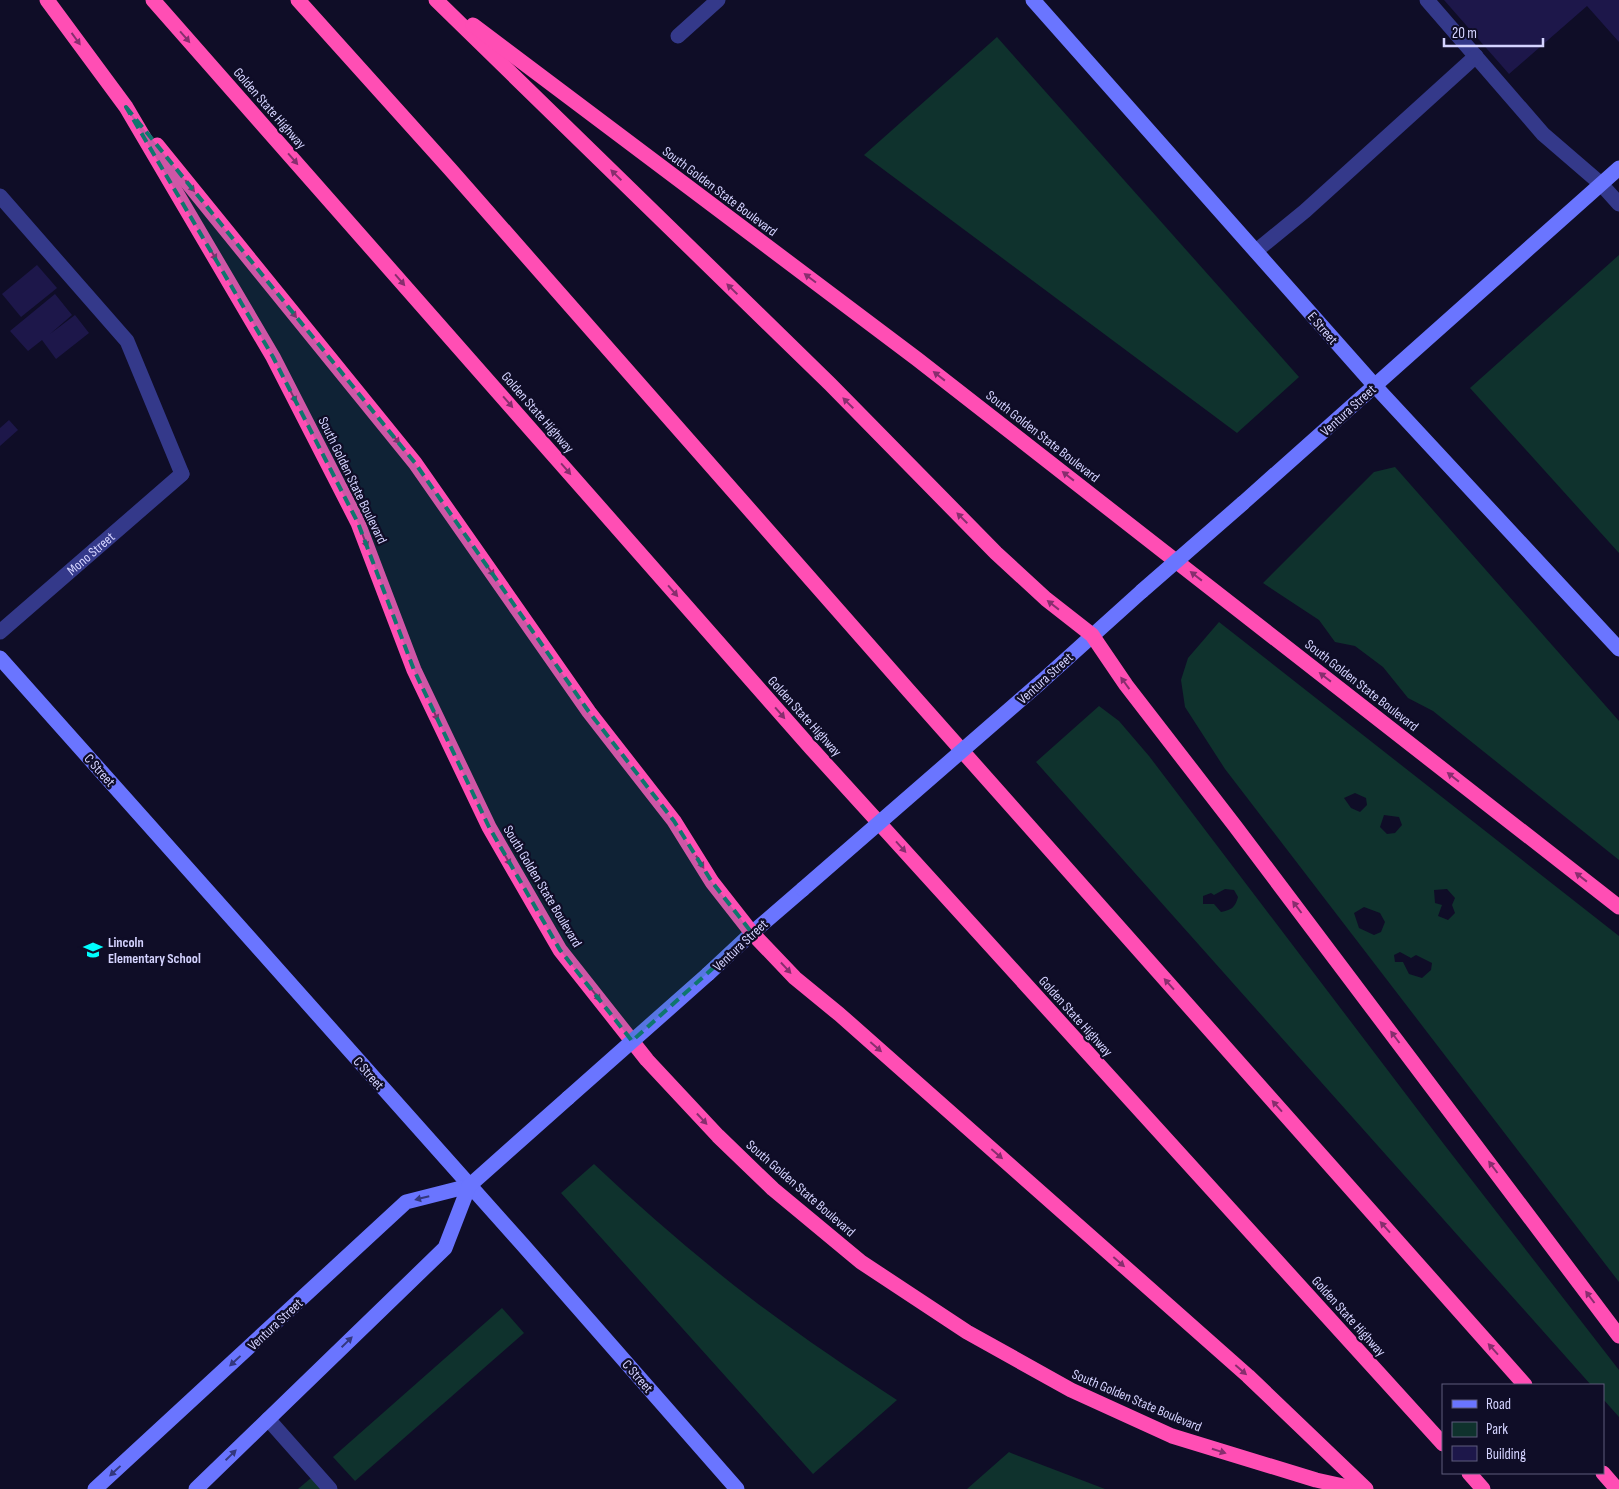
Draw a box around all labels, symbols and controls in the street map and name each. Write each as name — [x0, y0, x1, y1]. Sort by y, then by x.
scale bar — [1444, 15, 1543, 47]
text: 20 m — [1452, 24, 1477, 43]
one-way arrow — [180, 30, 191, 43]
one-way arrow — [71, 32, 81, 46]
street label: Golden State Highway — [230, 64, 310, 153]
street label: South Golden State Boulevard — [659, 143, 780, 240]
one-way arrow — [287, 152, 299, 164]
one-way arrow — [610, 170, 622, 182]
one-way arrow — [184, 179, 196, 191]
one-way arrow — [209, 248, 218, 261]
one-way arrow — [803, 273, 817, 283]
one-way arrow — [394, 274, 406, 286]
one-way arrow — [726, 283, 738, 295]
one-way arrow — [287, 305, 298, 318]
street label: E Street — [1304, 309, 1341, 348]
street label: Golden State Highway — [498, 368, 578, 457]
one-way arrow — [933, 370, 946, 381]
street label: Ventura Street — [1317, 381, 1380, 440]
street label: South Golden State Boulevard — [983, 387, 1103, 486]
one-way arrow — [289, 389, 297, 403]
one-way arrow — [502, 396, 513, 409]
one-way arrow — [842, 397, 854, 409]
street label: South Golden State Boulevard — [314, 414, 391, 547]
one-way arrow — [389, 431, 400, 444]
one-way arrow — [560, 462, 572, 474]
one-way arrow — [1061, 470, 1074, 481]
one-way arrow — [956, 513, 968, 525]
street label: Mono Street — [64, 528, 118, 579]
one-way arrow — [361, 534, 369, 549]
one-way arrow — [485, 563, 495, 576]
one-way arrow — [1189, 570, 1202, 581]
one-way arrow — [667, 584, 679, 596]
one-way arrow — [1047, 600, 1060, 611]
street label: South Golden State Boulevard — [1302, 636, 1422, 735]
street label: Ventura Street — [1014, 649, 1077, 708]
one-way arrow — [1318, 671, 1331, 682]
street label: Golden State Highway — [764, 673, 846, 760]
one-way arrow — [1120, 676, 1130, 689]
one-way arrow — [775, 706, 786, 719]
one-way arrow — [431, 707, 439, 721]
street label: C Street — [80, 750, 119, 790]
one-way arrow — [1446, 771, 1459, 782]
street label: South Golden State Boulevard — [499, 822, 586, 950]
one-way arrow — [895, 840, 907, 852]
one-way arrow — [503, 853, 512, 866]
one-way arrow — [695, 855, 704, 869]
one-way arrow — [1574, 871, 1587, 882]
one-way arrow — [1291, 901, 1302, 914]
street label: Ventura Street — [709, 916, 771, 975]
place label: Lincoln Elementary School — [108, 934, 201, 967]
school or university icon: Lincoln Elementary School — [82, 939, 104, 961]
one-way arrow — [780, 962, 792, 974]
street label: Golden State Highway — [1035, 973, 1117, 1060]
one-way arrow — [1163, 979, 1175, 991]
one-way arrow — [590, 988, 601, 1001]
one-way arrow — [1389, 1031, 1400, 1044]
one-way arrow — [869, 1041, 881, 1053]
street label: C Street — [350, 1053, 388, 1093]
one-way arrow — [1271, 1100, 1283, 1112]
one-way arrow — [696, 1112, 708, 1124]
street label: South Golden State Boulevard — [743, 1136, 859, 1241]
one-way arrow — [991, 1149, 1004, 1160]
one-way arrow — [1487, 1160, 1498, 1173]
one-way arrow — [414, 1194, 429, 1202]
one-way arrow — [1379, 1222, 1391, 1234]
one-way arrow — [1113, 1256, 1125, 1267]
street label: Golden State Highway — [1308, 1273, 1390, 1360]
one-way arrow — [1585, 1290, 1595, 1304]
street label: Ventura Street — [244, 1295, 306, 1354]
one-way arrow — [341, 1336, 353, 1348]
one-way arrow — [1487, 1343, 1499, 1355]
one-way arrow — [229, 1355, 241, 1367]
street label: C Street — [619, 1356, 657, 1396]
one-way arrow — [1234, 1364, 1246, 1376]
street label: South Golden State Boulevard — [1069, 1365, 1204, 1436]
legend — [1442, 1384, 1604, 1474]
text: Road — [1486, 1395, 1511, 1414]
text: Park — [1486, 1420, 1508, 1439]
text: Building — [1486, 1445, 1526, 1464]
one-way arrow — [1212, 1447, 1227, 1455]
one-way arrow — [224, 1449, 236, 1461]
one-way arrow — [109, 1465, 121, 1477]

